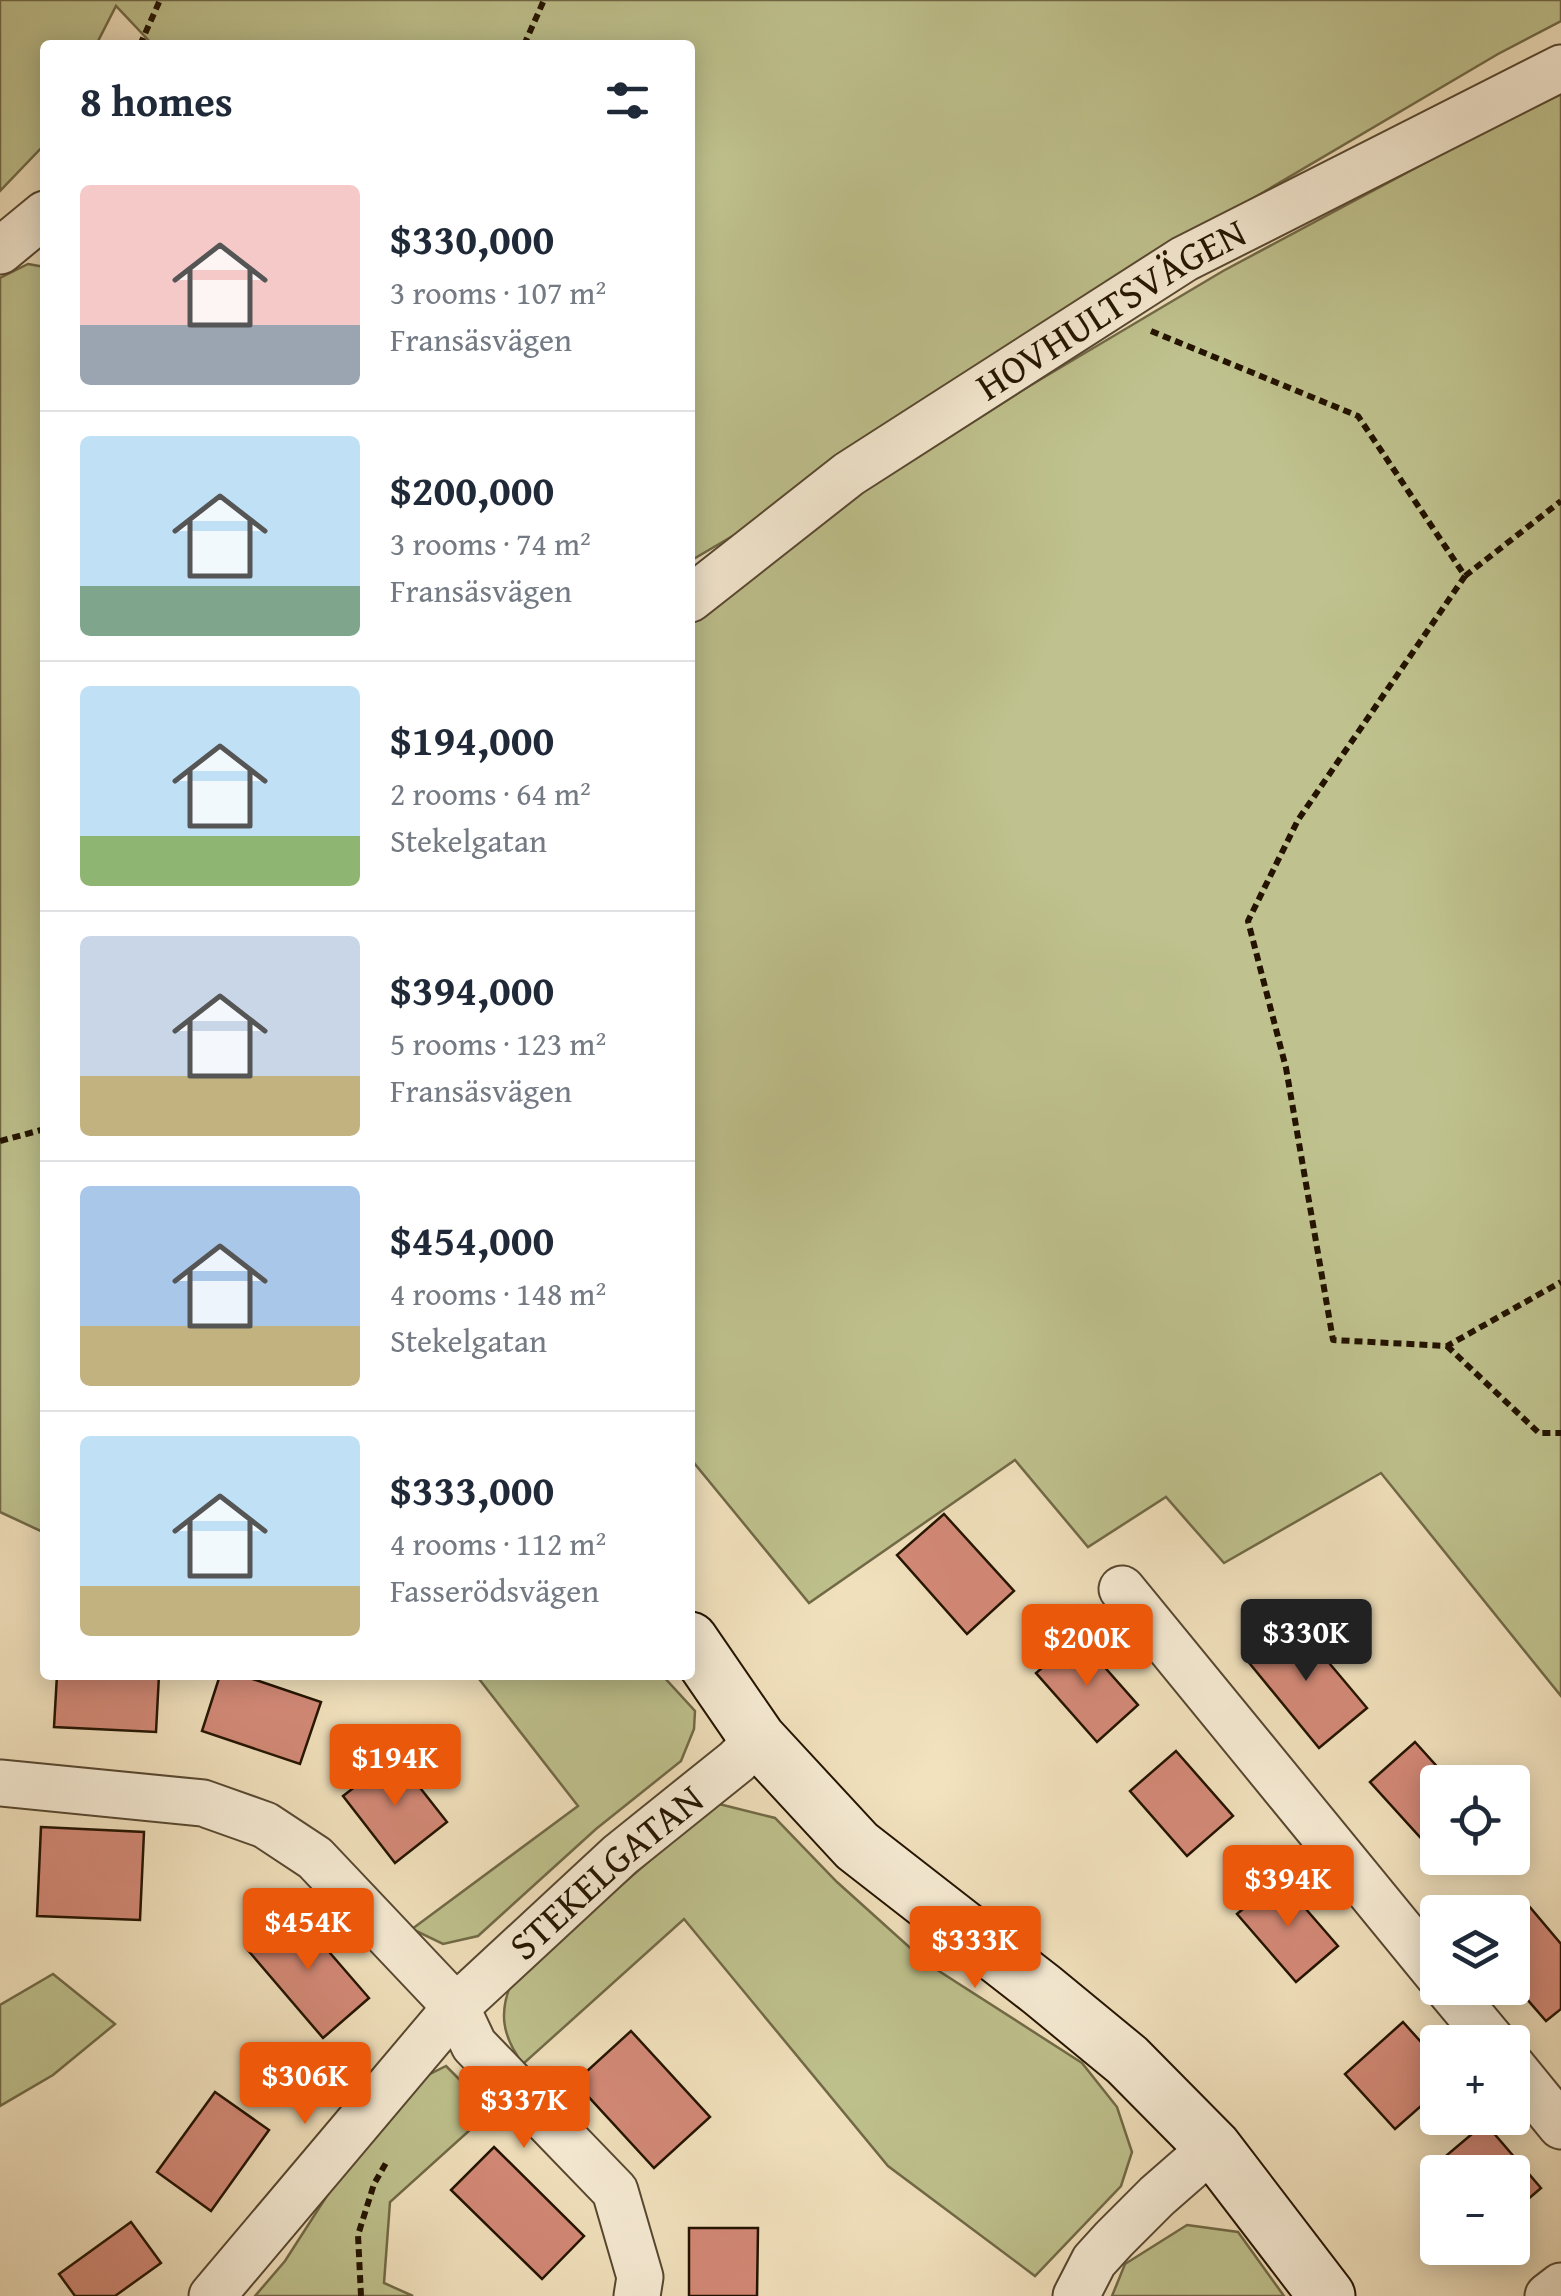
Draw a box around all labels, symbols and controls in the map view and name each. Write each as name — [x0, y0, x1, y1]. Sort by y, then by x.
text: 8 homes — [80, 70, 233, 131]
icon: filters — [600, 73, 655, 128]
street label: HOVHULTSVÄGEN — [964, 203, 1256, 414]
text: $330,000 — [390, 208, 554, 269]
icon: home — [160, 225, 280, 345]
text: 3 rooms · 107 m² — [390, 269, 606, 316]
text: Fransäsvägen — [390, 316, 572, 363]
text: $200,000 — [390, 459, 554, 520]
icon: home — [160, 476, 280, 596]
text: 3 rooms · 74 m² — [390, 520, 591, 567]
text: Fransäsvägen — [390, 567, 572, 614]
text: $194,000 — [390, 709, 554, 770]
icon: home — [160, 726, 280, 846]
text: 2 rooms · 64 m² — [390, 770, 591, 817]
text: Stekelgatan — [390, 817, 547, 864]
text: $394,000 — [390, 959, 554, 1020]
icon: home — [160, 976, 280, 1096]
text: 5 rooms · 123 m² — [390, 1020, 606, 1067]
text: Fransäsvägen — [390, 1067, 572, 1114]
text: $454,000 — [390, 1209, 554, 1270]
icon: home — [160, 1226, 280, 1346]
text: 4 rooms · 148 m² — [390, 1270, 606, 1317]
text: Stekelgatan — [390, 1317, 547, 1364]
text: $333,000 — [390, 1459, 554, 1520]
icon: home — [160, 1476, 280, 1596]
text: 4 rooms · 112 m² — [390, 1520, 606, 1567]
text: Fasserödsvägen — [390, 1567, 599, 1614]
pin: $330K — [1236, 1599, 1376, 1684]
pin: $200K — [1017, 1604, 1157, 1689]
text: $330K — [1263, 1608, 1349, 1655]
text: $200K — [1044, 1613, 1130, 1660]
pin: $194K — [325, 1724, 465, 1809]
text: $194K — [352, 1733, 438, 1780]
map controls — [1420, 1765, 1530, 2265]
button: locate — [1420, 1765, 1530, 1875]
street label: STEKELGATAN — [495, 1770, 715, 1973]
pin: $394K — [1218, 1845, 1358, 1930]
text: $394K — [1245, 1854, 1331, 1901]
pin: $454K — [238, 1888, 378, 1973]
button: layers — [1420, 1895, 1530, 2005]
text: $454K — [265, 1897, 351, 1944]
pin: $333K — [905, 1906, 1045, 1991]
text: $333K — [932, 1915, 1018, 1962]
button: + — [1420, 2025, 1530, 2135]
pin: $306K — [235, 2042, 375, 2127]
text: $306K — [262, 2051, 348, 2098]
pin: $337K — [454, 2066, 594, 2151]
text: $337K — [481, 2075, 567, 2122]
button: − — [1420, 2155, 1530, 2265]

